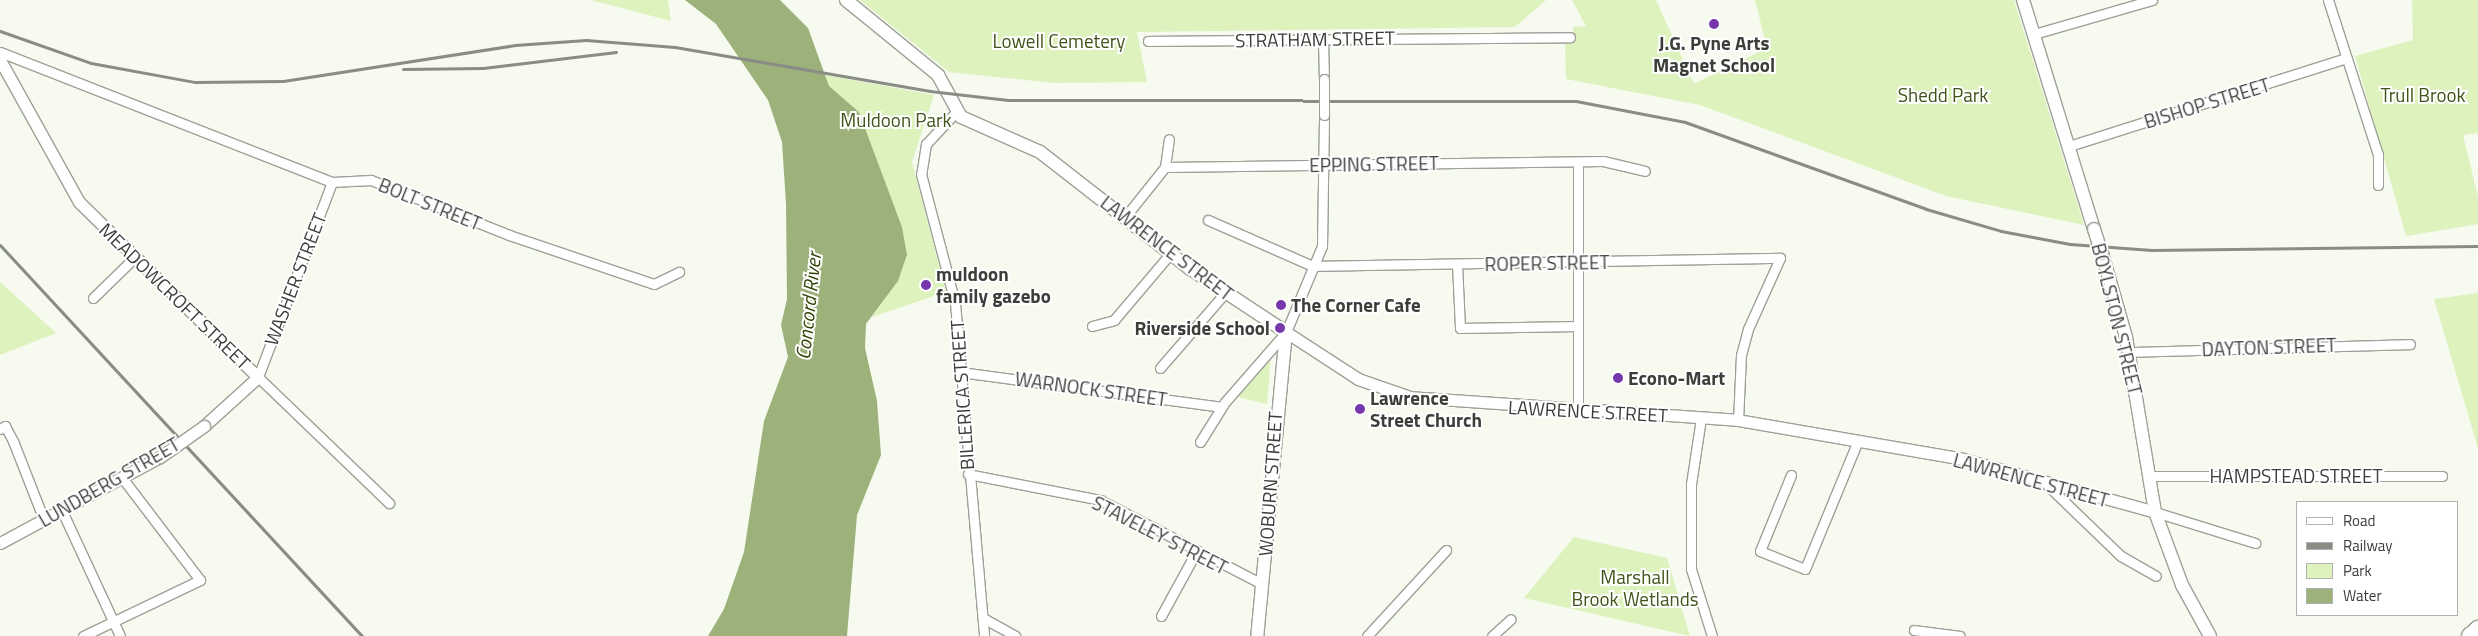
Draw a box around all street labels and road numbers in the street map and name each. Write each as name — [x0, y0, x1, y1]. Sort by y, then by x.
street label: STRATHAM STREET — [1235, 26, 1395, 52]
street label: BISHOP STREET — [2141, 73, 2273, 133]
street label: EPPING STREET — [1309, 151, 1439, 177]
street label: BOLT STREET — [375, 173, 485, 235]
street label: LAWRENCE STREET — [1096, 191, 1238, 305]
street label: WASHER STREET — [259, 210, 331, 348]
street label: MEADOWCROFT STREET — [95, 218, 255, 374]
street label: BOYLSTON STREET — [2087, 241, 2147, 397]
street label: ROPER STREET — [1484, 251, 1610, 275]
street label: BILLERICA STREET — [945, 319, 979, 471]
street label: DAYTON STREET — [2201, 333, 2337, 361]
street label: WARNOCK STREET — [1014, 367, 1168, 411]
street label: LAWRENCE STREET — [1508, 395, 1668, 427]
street label: WOBURN STREET — [1254, 411, 1286, 557]
street label: LUNDBERG STREET — [34, 432, 184, 532]
street label: LAWRENCE STREET — [1951, 448, 2111, 512]
street label: HAMPSTEAD STREET — [2210, 465, 2382, 487]
street label: STAVELEY STREET — [1089, 491, 1231, 579]

